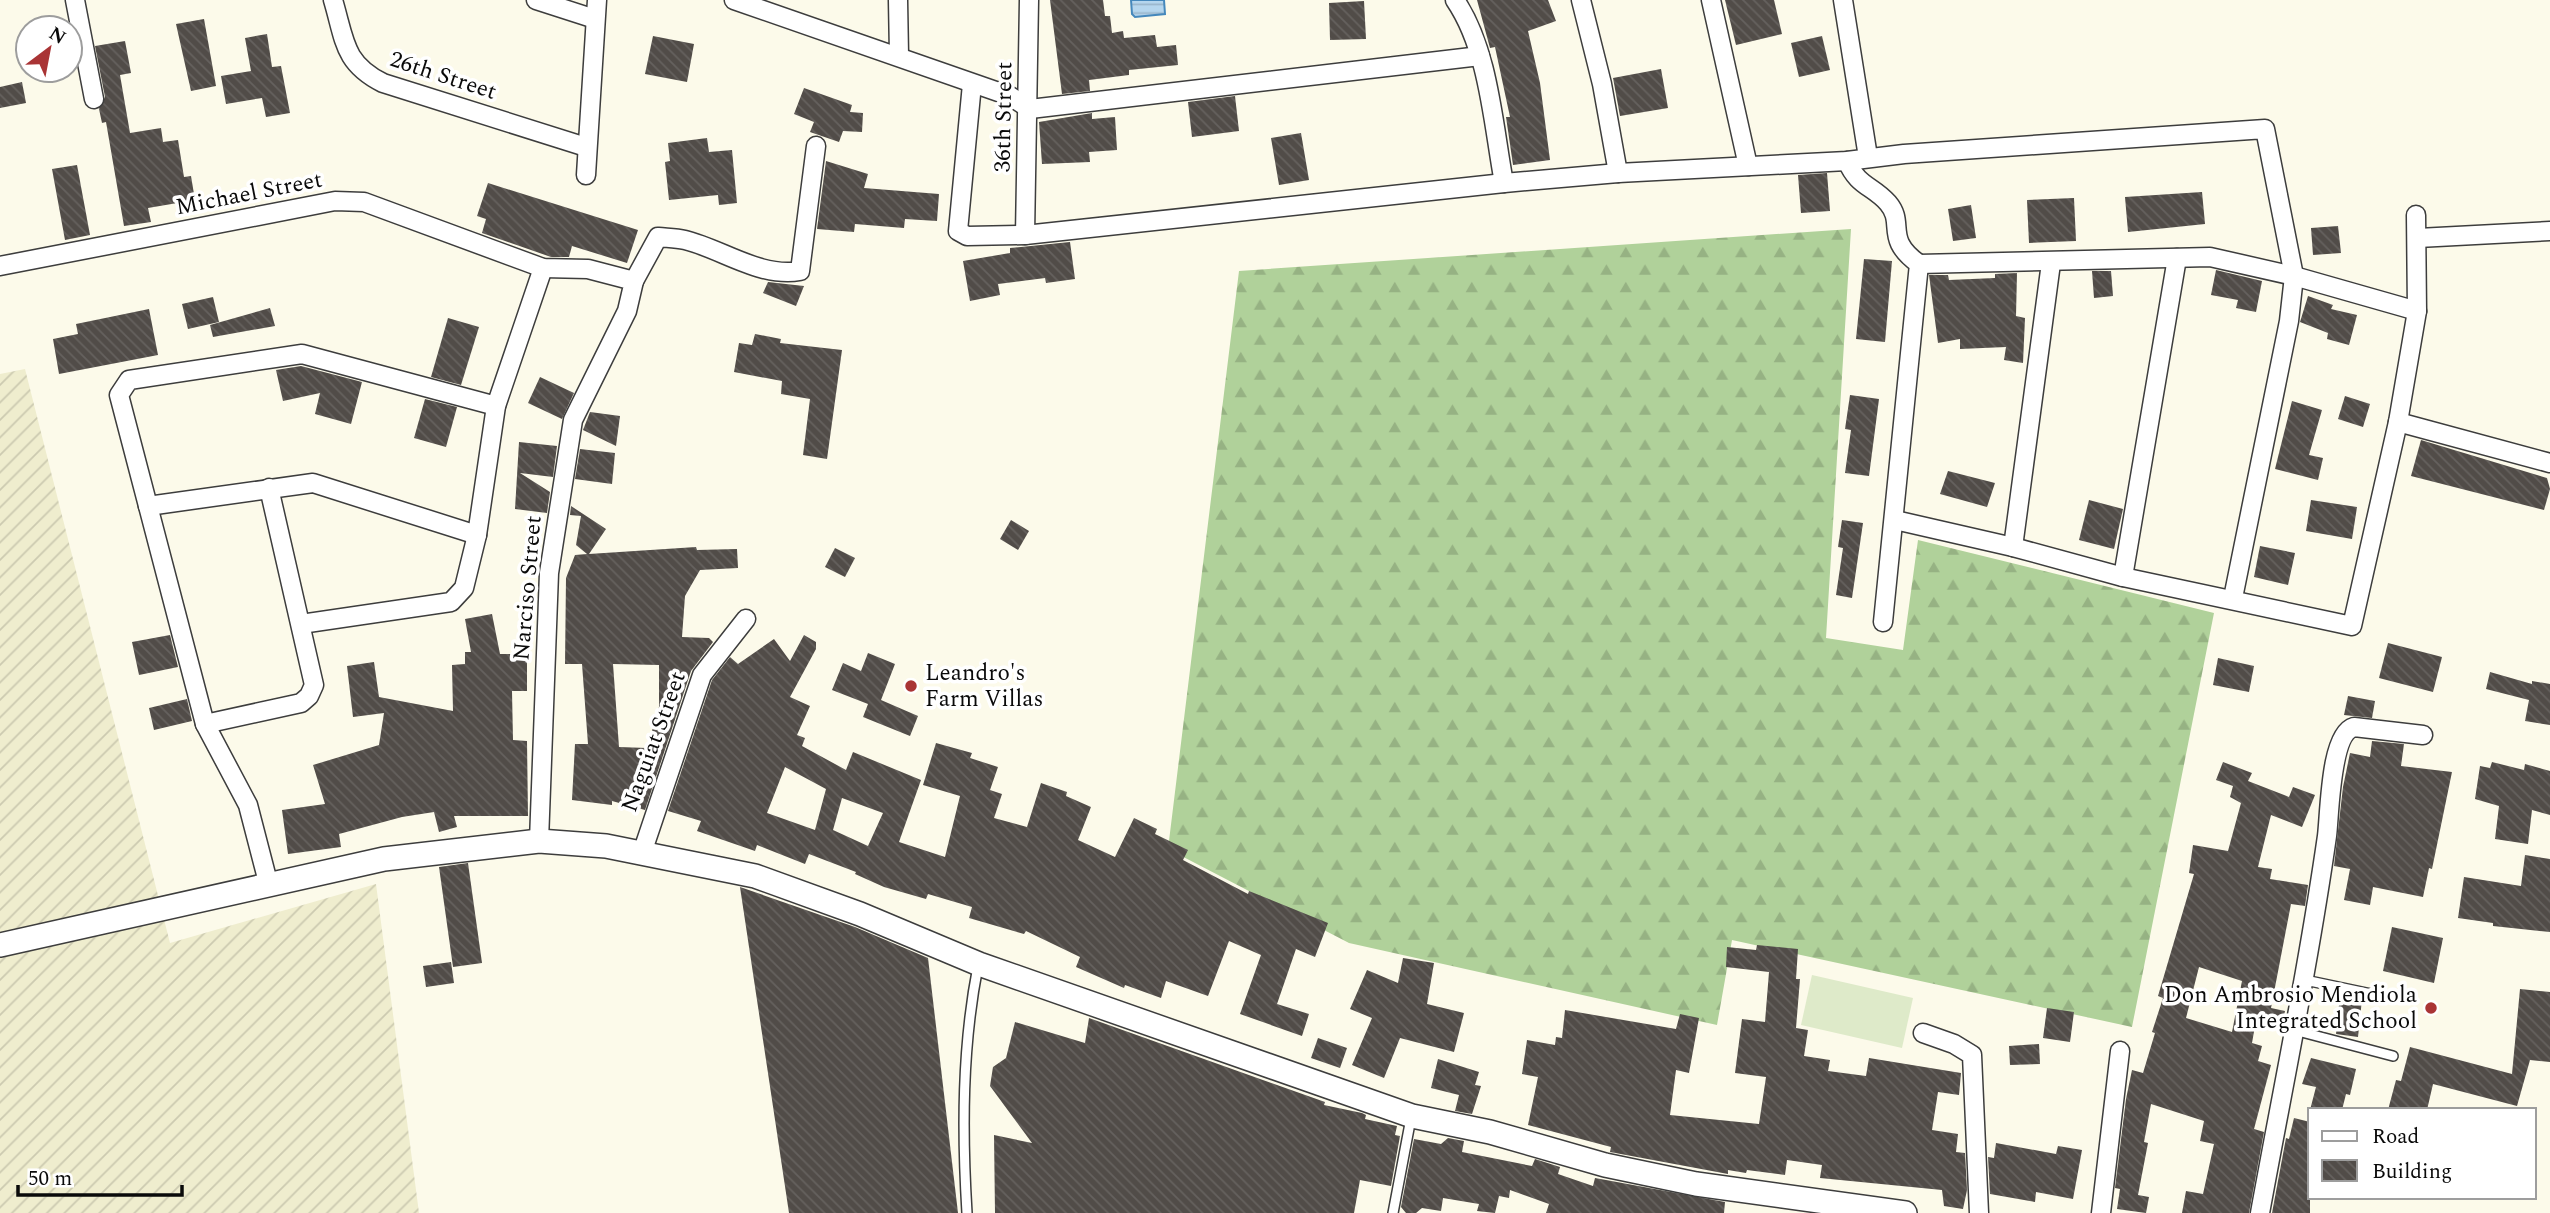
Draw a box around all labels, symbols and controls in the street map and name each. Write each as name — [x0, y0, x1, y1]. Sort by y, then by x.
north arrow — [14, 14, 84, 84]
text: N — [43, 19, 71, 52]
street label: 26th Street — [385, 42, 501, 110]
street label: 36th Street — [986, 61, 1022, 173]
street label: Michael Street — [173, 163, 325, 225]
street label: Narciso Street — [504, 514, 552, 662]
place label: Leandro's Farm Villas — [925, 656, 1044, 717]
street label: Naguiat Street — [612, 667, 696, 817]
marker: Leandro's Farm Villas — [903, 678, 919, 694]
place label: Don Ambrosio Mendiola Integrated School — [2164, 978, 2417, 1039]
marker: Don Ambrosio Mendiola Integrated School — [2423, 1000, 2439, 1016]
legend — [2308, 1108, 2536, 1199]
text: Road — [2372, 1121, 2419, 1153]
scale bar — [18, 1154, 182, 1198]
text: Building — [2372, 1156, 2452, 1188]
text: 50 m — [28, 1163, 72, 1195]

